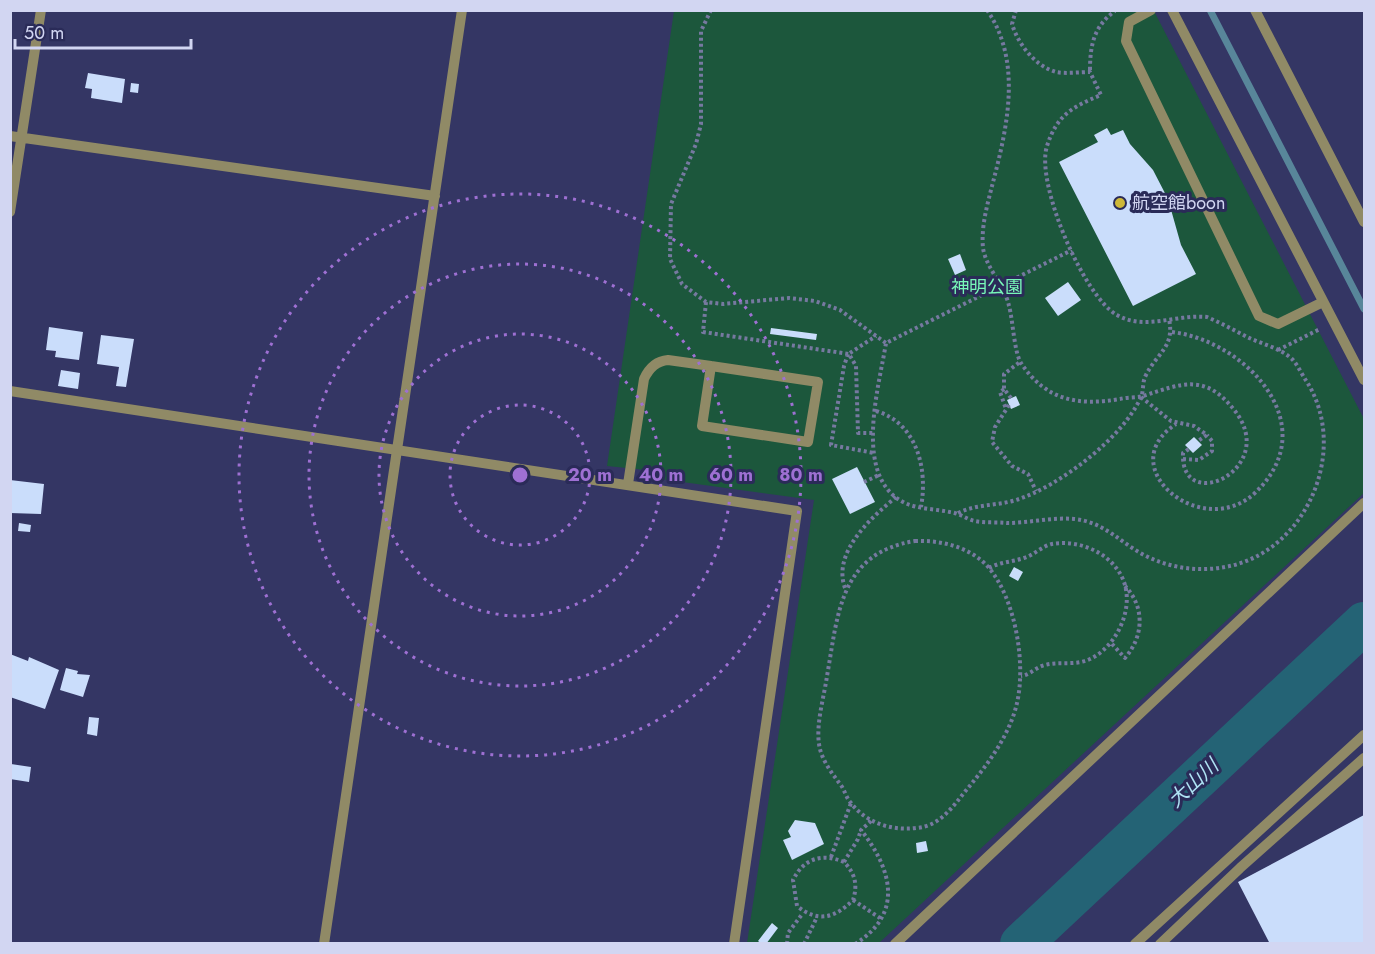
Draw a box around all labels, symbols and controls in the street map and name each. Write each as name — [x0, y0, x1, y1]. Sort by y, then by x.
scale bar — [15, 12, 190, 50]
text: 50 m — [24, 20, 64, 46]
place label: 航空館boon — [1132, 190, 1225, 216]
marker: 航空館boon — [1113, 196, 1127, 210]
park label: 神明公園 — [951, 274, 1023, 300]
text: 20 m — [568, 462, 612, 488]
text: 40 m — [639, 462, 683, 488]
text: 60 m — [709, 462, 753, 488]
text: 80 m — [779, 462, 823, 488]
centre of rings — [510, 465, 530, 485]
water label: 大山川 — [1162, 751, 1227, 814]

